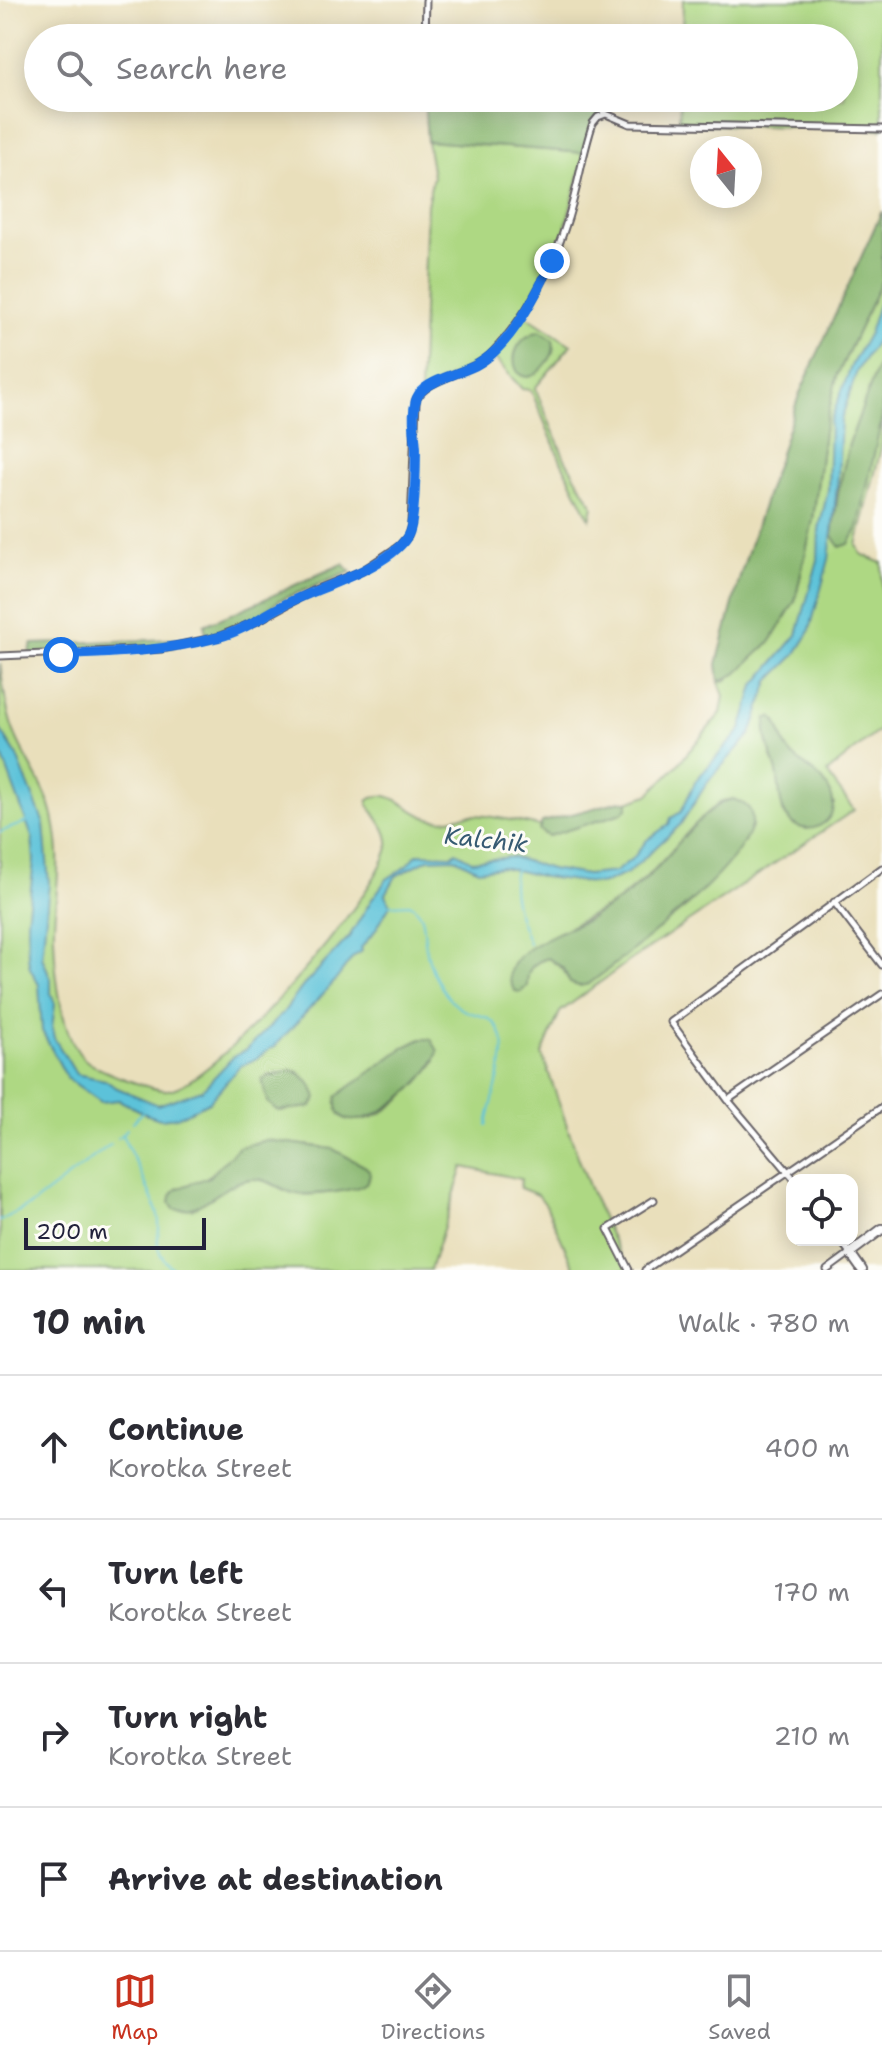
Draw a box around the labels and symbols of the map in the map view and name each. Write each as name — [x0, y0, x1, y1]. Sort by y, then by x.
north arrow — [690, 136, 762, 208]
route end — [534, 243, 570, 279]
route start — [43, 637, 79, 673]
water label: Kalchik — [443, 820, 530, 860]
scale bar — [24, 1214, 206, 1250]

